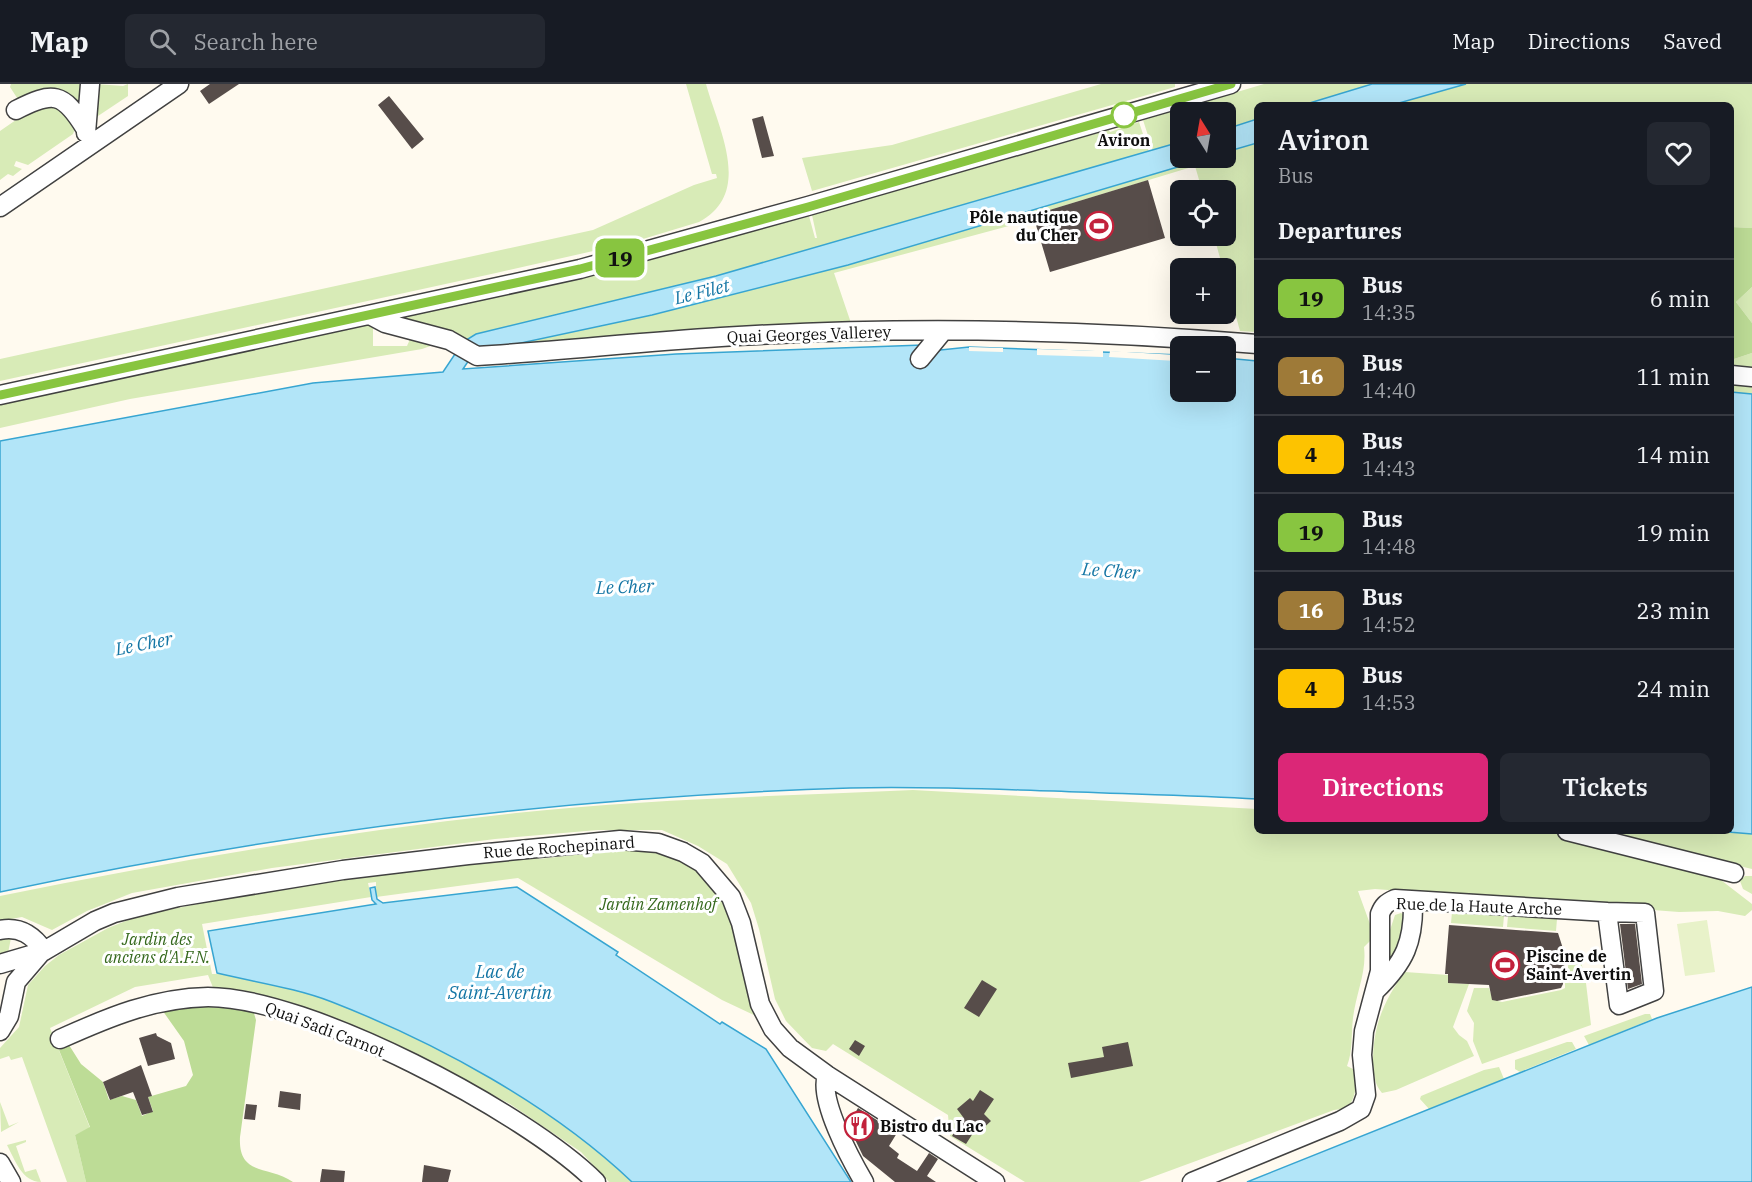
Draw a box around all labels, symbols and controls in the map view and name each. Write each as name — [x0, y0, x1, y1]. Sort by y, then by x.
search box — [125, 14, 545, 68]
text: Map — [30, 23, 89, 60]
icon: search — [146, 25, 179, 58]
text: Search here — [194, 27, 318, 56]
text: Map — [1452, 27, 1495, 55]
text: Directions — [1528, 27, 1630, 55]
text: Saved — [1663, 27, 1722, 55]
marker: Aviron — [1111, 102, 1137, 128]
north arrow — [1170, 102, 1236, 168]
map controls — [1170, 102, 1236, 402]
text: Aviron — [1278, 121, 1369, 158]
button: heart — [1647, 122, 1710, 185]
place label: Aviron — [1098, 130, 1151, 150]
text: Bus — [1278, 162, 1313, 189]
button: locate — [1170, 180, 1236, 246]
place label: Pôle nautique du Cher — [969, 207, 1078, 245]
sports icon: Pôle nautique du Cher — [1083, 210, 1115, 242]
text: Departures — [1278, 216, 1402, 245]
line badge: 19 — [593, 238, 647, 278]
text: 19 — [607, 244, 633, 272]
button: + — [1170, 258, 1236, 324]
text: Bus — [1362, 270, 1403, 299]
water label: Le Filet — [671, 273, 732, 310]
text: 19 — [1298, 284, 1324, 312]
text: 6 min — [1650, 284, 1710, 313]
text: 14:35 — [1362, 299, 1416, 326]
street label: Quai Georges Vallerey — [726, 321, 892, 347]
button: − — [1170, 336, 1236, 402]
text: Bus — [1362, 348, 1403, 377]
text: 16 — [1298, 362, 1324, 390]
text: 11 min — [1637, 362, 1710, 391]
text: 14:40 — [1362, 377, 1416, 404]
text: Bus — [1362, 426, 1403, 455]
text: 4 — [1305, 440, 1317, 468]
text: 14 min — [1637, 440, 1710, 469]
text: 14:43 — [1362, 455, 1416, 482]
text: Bus — [1362, 504, 1403, 533]
text: 19 — [1298, 518, 1324, 546]
text: 19 min — [1637, 518, 1710, 547]
text: 14:48 — [1362, 533, 1416, 560]
water label: Le Cher — [1080, 557, 1142, 584]
water label: Le Cher — [595, 574, 655, 599]
text: Bus — [1362, 582, 1403, 611]
text: 16 — [1298, 596, 1324, 624]
text: 23 min — [1637, 596, 1710, 625]
text: 14:52 — [1362, 611, 1416, 638]
water label: Le Cher — [112, 626, 176, 661]
text: Bus — [1362, 660, 1403, 689]
text: 4 — [1305, 674, 1317, 702]
text: 24 min — [1637, 674, 1710, 703]
text: 14:53 — [1362, 689, 1416, 716]
button: Directions — [1278, 753, 1488, 822]
button: Tickets — [1500, 753, 1710, 822]
street label: Rue de Rochepinard — [482, 832, 636, 862]
street label: Rue de la Haute Arche — [1396, 893, 1562, 919]
park label: Jardin Zamenhof — [598, 894, 720, 914]
park label: Jardin des anciens d'A.F.N. — [104, 929, 210, 967]
place label: Piscine de Saint-Avertin — [1526, 946, 1632, 984]
sports icon: Piscine de Saint-Avertin — [1489, 949, 1521, 981]
water label: Lac de Saint-Avertin — [447, 960, 553, 1004]
street label: Quai Sadi Carnot — [262, 997, 388, 1061]
restaurant icon: Bistro du Lac — [843, 1110, 875, 1142]
place label: Bistro du Lac — [880, 1116, 984, 1136]

